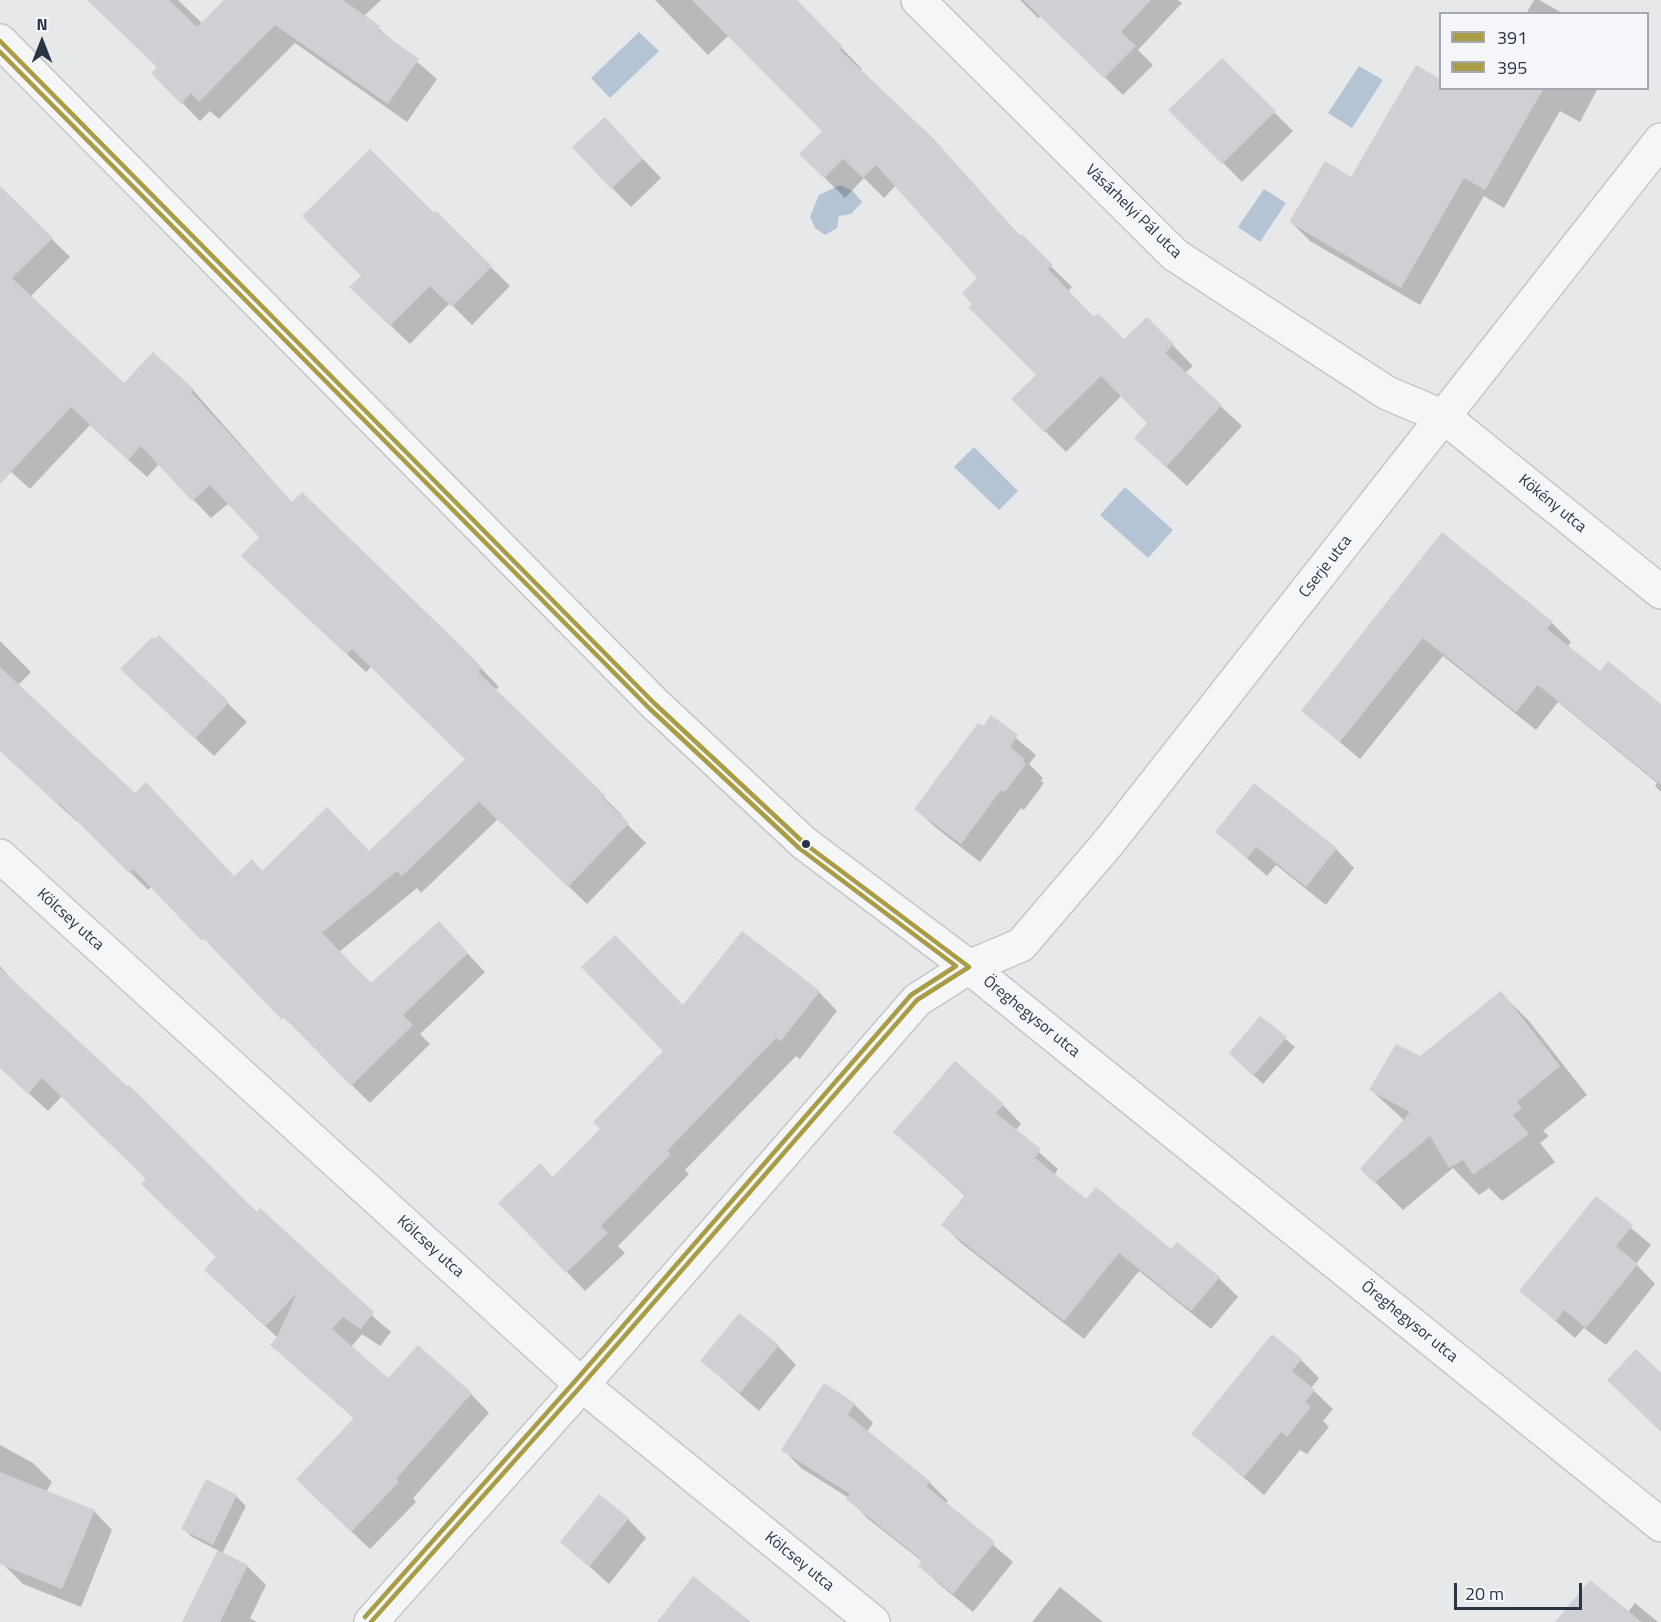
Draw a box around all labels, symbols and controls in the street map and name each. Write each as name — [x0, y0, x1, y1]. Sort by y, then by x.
north arrow — [12, 12, 72, 72]
text: N — [36, 12, 48, 36]
legend — [1439, 12, 1649, 90]
text: 391 — [1497, 24, 1527, 51]
text: 395 — [1497, 54, 1527, 81]
street label: Vásárhelyi Pál utca — [1081, 161, 1185, 263]
street label: Kökény utca — [1514, 471, 1590, 537]
street label: Cserje utca — [1296, 532, 1356, 602]
unlabelled marker — [800, 838, 812, 850]
street label: Kölcsey utca — [32, 885, 108, 955]
street label: Öreghegysor utca — [979, 972, 1083, 1062]
street label: Kölcsey utca — [392, 1212, 468, 1282]
street label: Öreghegysor utca — [1357, 1277, 1461, 1367]
street label: Kölcsey utca — [760, 1528, 838, 1596]
scale bar — [1457, 1571, 1584, 1609]
text: 20 m — [1465, 1580, 1504, 1607]

